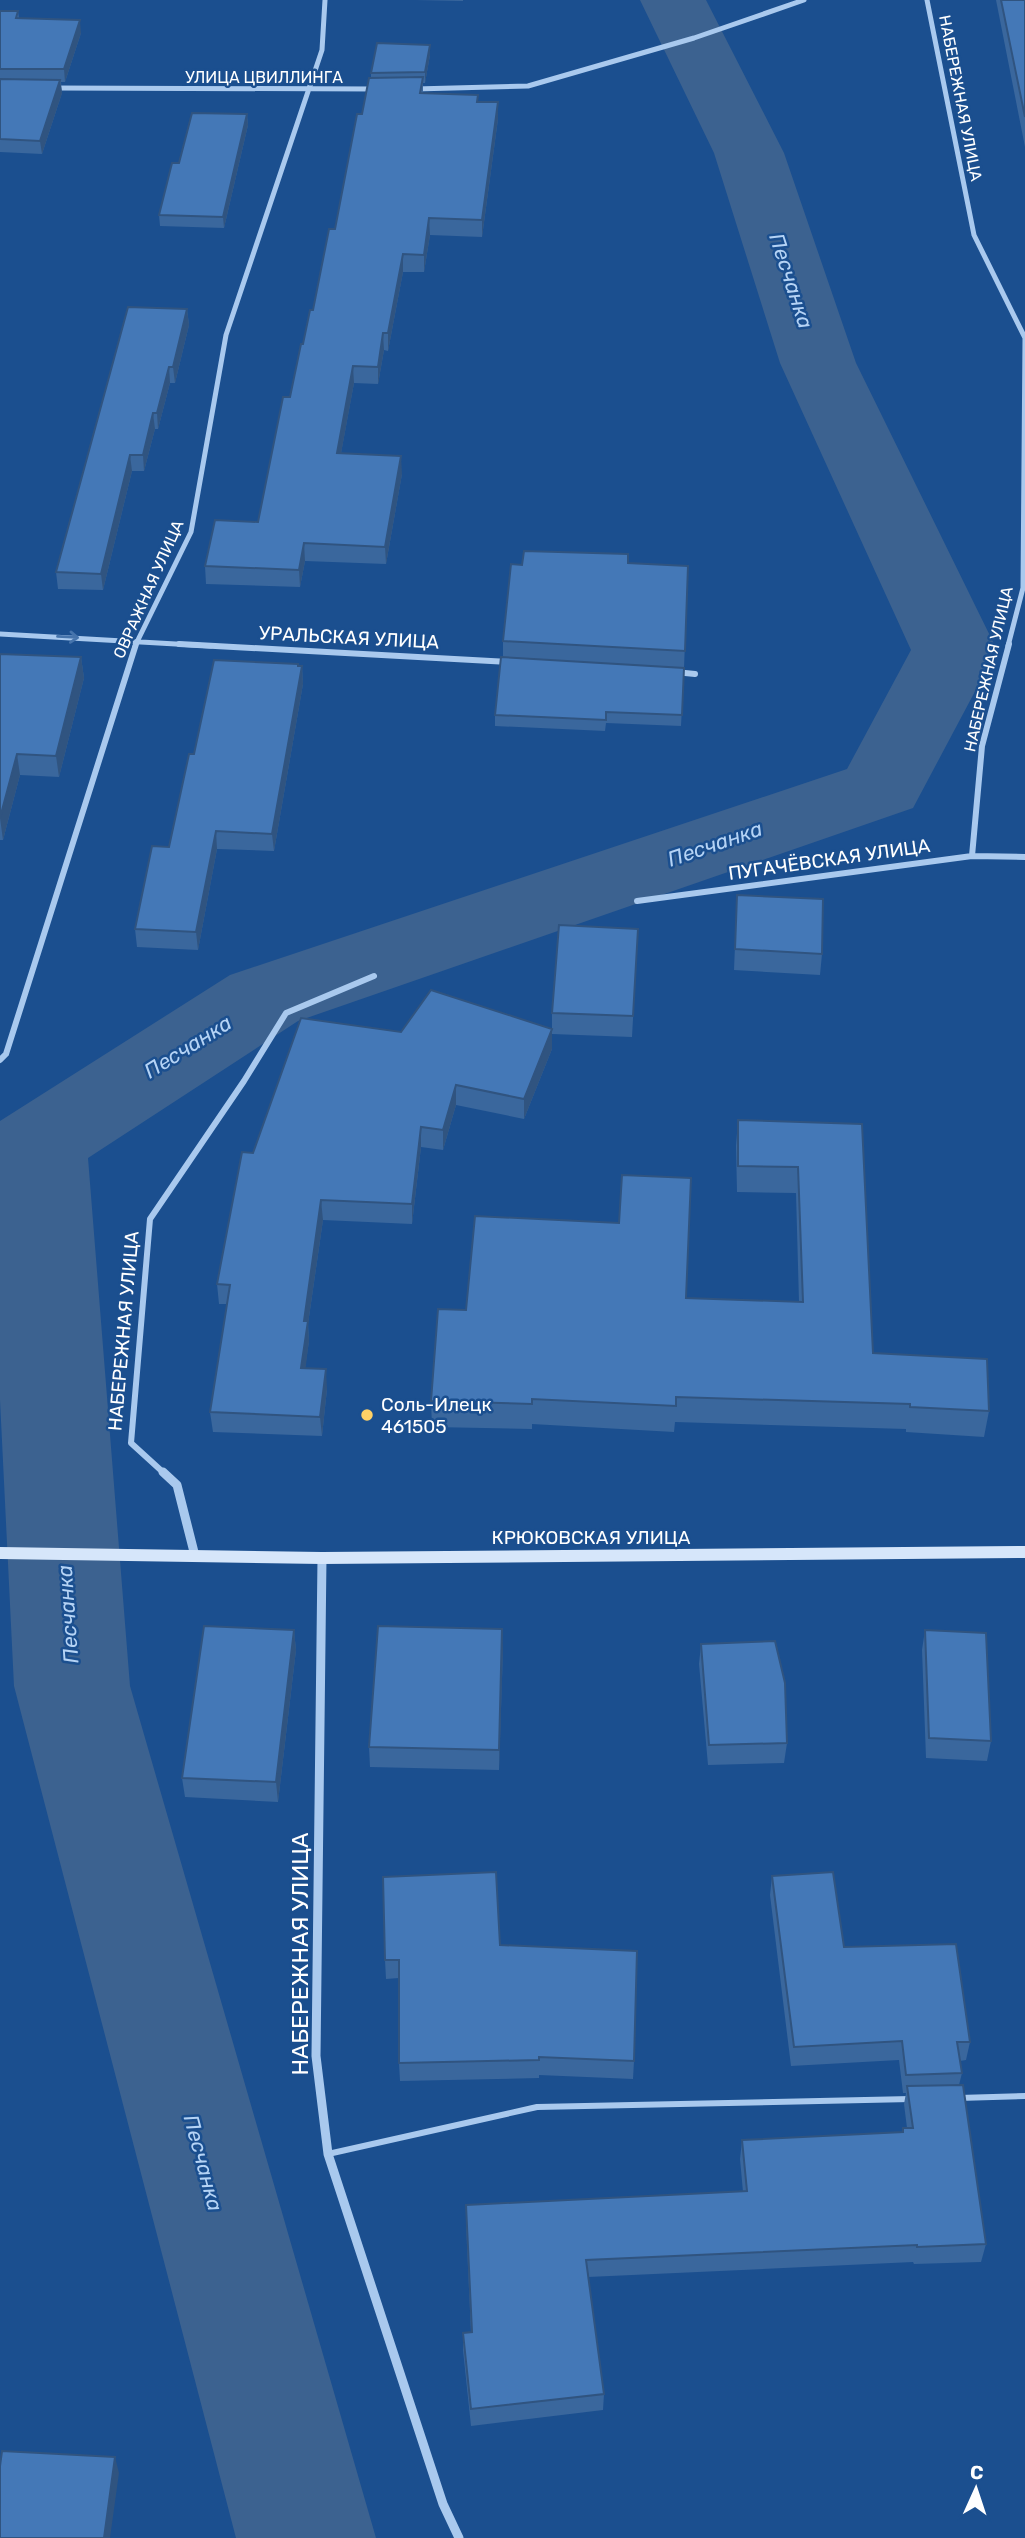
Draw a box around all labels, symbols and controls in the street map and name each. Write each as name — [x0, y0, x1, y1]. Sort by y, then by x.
street label: НАБЕРЕЖНАЯ УЛИЦА — [935, 13, 986, 183]
street label: УЛИЦА ЦВИЛЛИНГА — [185, 68, 343, 87]
water label: Песчанка — [764, 230, 819, 332]
street label: ОВРАЖНАЯ УЛИЦА — [109, 517, 188, 661]
street label: НАБЕРЕЖНАЯ УЛИЦА — [960, 584, 1017, 754]
street label: УРАЛЬСКАЯ УЛИЦА — [258, 621, 440, 654]
one-way arrow — [56, 630, 79, 643]
water label: Песчанка — [664, 816, 765, 871]
street label: ПУГАЧЁВСКАЯ УЛИЦА — [727, 834, 932, 885]
water label: Песчанка — [139, 1010, 236, 1083]
street label: НАБЕРЕЖНАЯ УЛИЦА — [103, 1230, 144, 1432]
place label: Соль-Илецк 461505 — [381, 1393, 492, 1438]
marker: Соль-Илецк 461505 — [359, 1407, 375, 1423]
street label: КРЮКОВСКАЯ УЛИЦА — [492, 1526, 691, 1549]
water label: Песчанка — [52, 1564, 83, 1664]
street label: НАБЕРЕЖНАЯ УЛИЦА — [286, 1832, 314, 2076]
water label: Песчанка — [179, 2112, 228, 2214]
north arrow — [941, 2454, 1011, 2524]
text: С — [970, 2461, 984, 2484]

